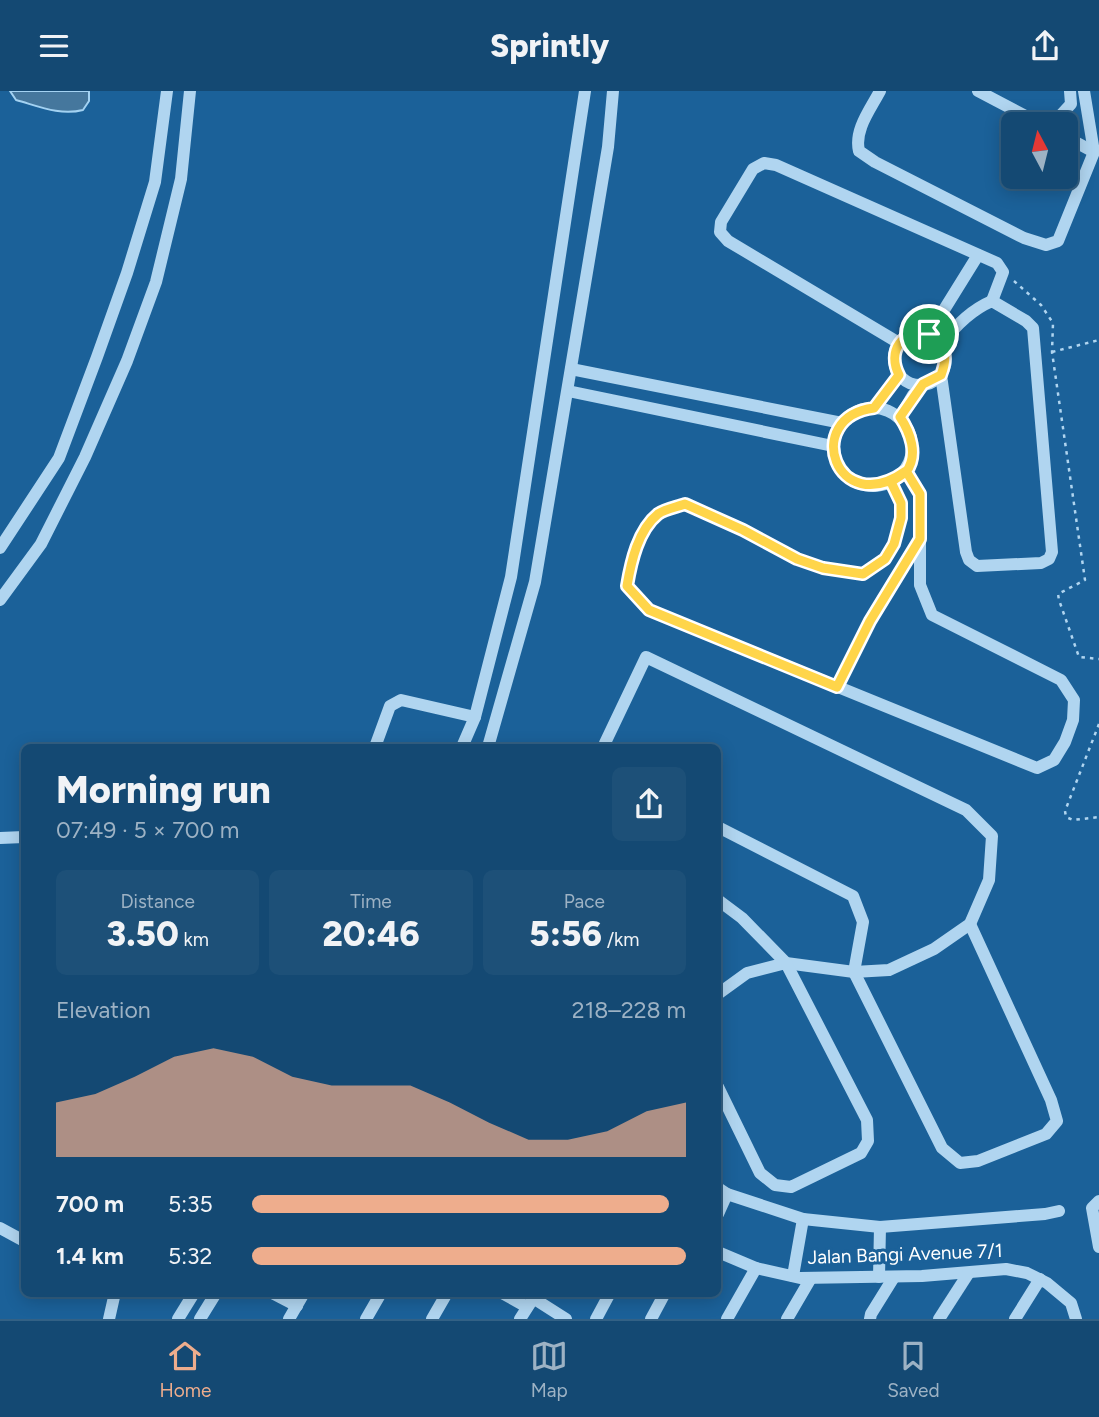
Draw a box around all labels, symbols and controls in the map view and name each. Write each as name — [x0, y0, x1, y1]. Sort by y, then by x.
icon: menu — [35, 27, 73, 65]
text: Sprintly — [490, 27, 609, 65]
icon: share — [1026, 27, 1064, 65]
north arrow — [1001, 112, 1078, 189]
map controls — [1001, 112, 1078, 189]
pin — [899, 304, 959, 364]
icon: arrive — [910, 315, 948, 353]
text: Morning run — [56, 767, 271, 813]
button: share — [612, 767, 686, 841]
text: 07:49 · 5 × 700 m — [56, 816, 239, 844]
text: Distance — [120, 890, 195, 913]
text: Time — [350, 890, 392, 913]
text: Pace — [564, 890, 605, 913]
text: 3.50 — [107, 913, 179, 955]
text: 20:46 — [322, 913, 420, 955]
text: 5:56 — [529, 913, 602, 955]
text: km — [179, 928, 209, 951]
text: /km — [602, 928, 639, 951]
text: Elevation — [56, 996, 151, 1024]
text: 218–228 m — [572, 996, 686, 1024]
text: 700 m — [56, 1190, 124, 1218]
text: 5:35 — [168, 1190, 213, 1218]
street label: Jalan Bangi Avenue 7/1 — [807, 1239, 1003, 1269]
text: 1.4 km — [56, 1242, 124, 1270]
text: 5:32 — [168, 1242, 212, 1270]
tab: Home — [159, 1337, 211, 1402]
tab: Map — [530, 1337, 568, 1402]
tab: Saved — [887, 1337, 940, 1402]

